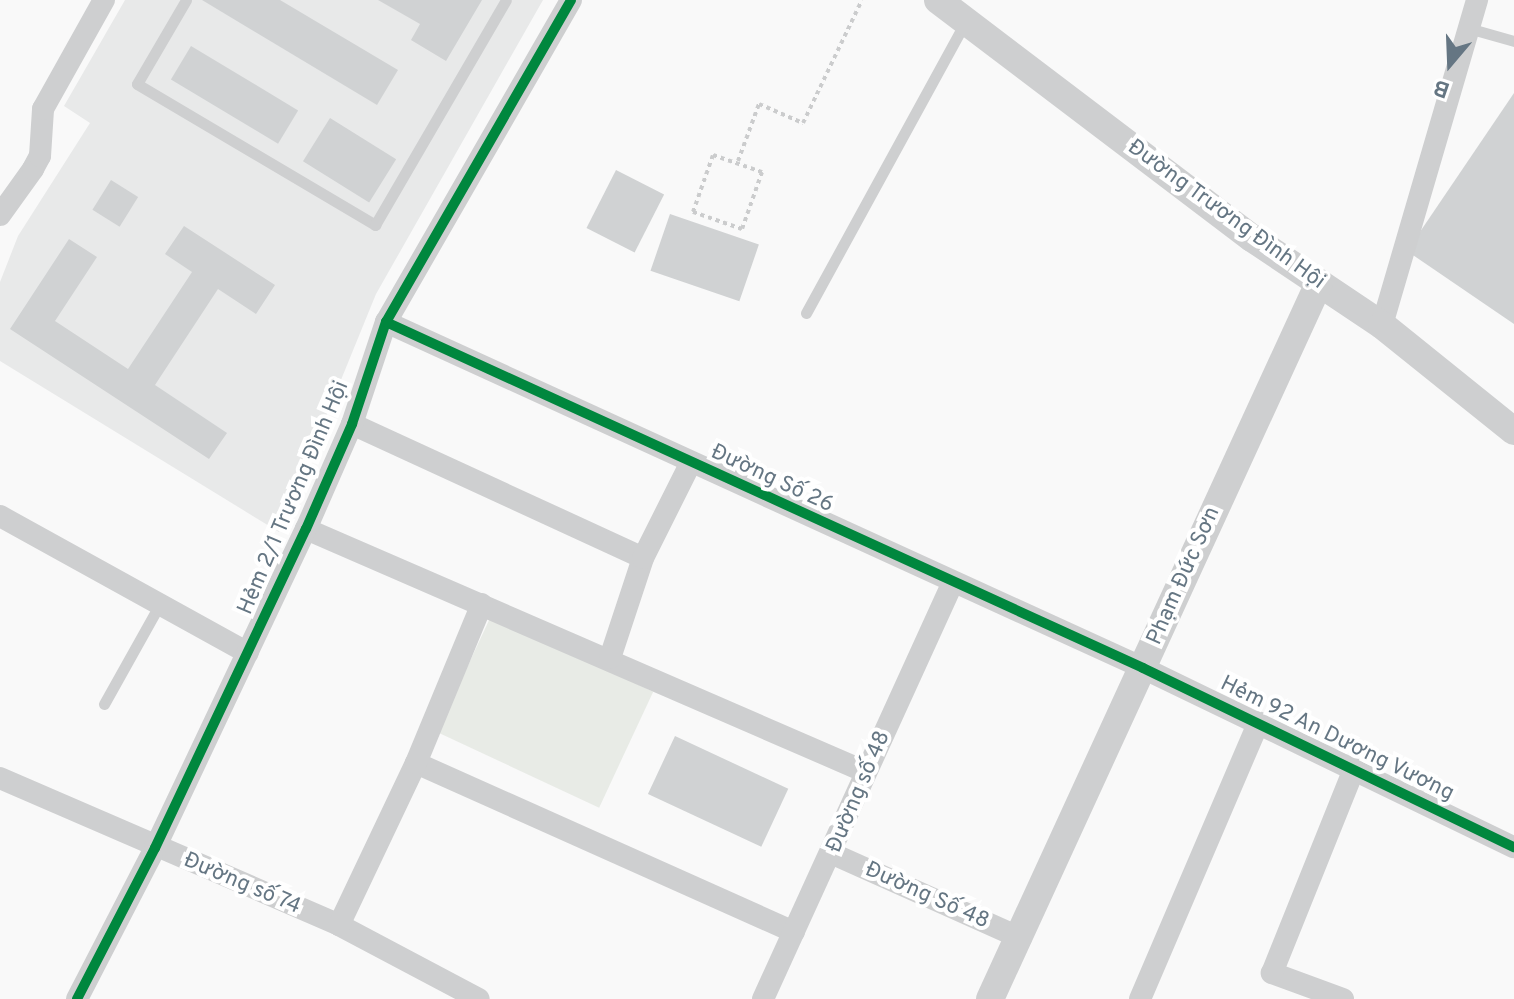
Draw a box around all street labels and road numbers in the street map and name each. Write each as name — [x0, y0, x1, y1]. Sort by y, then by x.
street label: Đường Trương Đình Hội — [1122, 134, 1330, 296]
street label: Hẻm 2/1 Trương Đình Hội — [233, 377, 355, 619]
street label: Đường Số 26 — [706, 439, 838, 519]
street label: Phạm Đức Sơn — [1142, 503, 1226, 649]
street label: Hẻm 92 An Dương Vương — [1215, 670, 1459, 808]
street label: Đường số 48 — [821, 727, 897, 857]
street label: Đường số 74 — [179, 847, 305, 921]
street label: Đường Số 48 — [861, 857, 993, 935]

